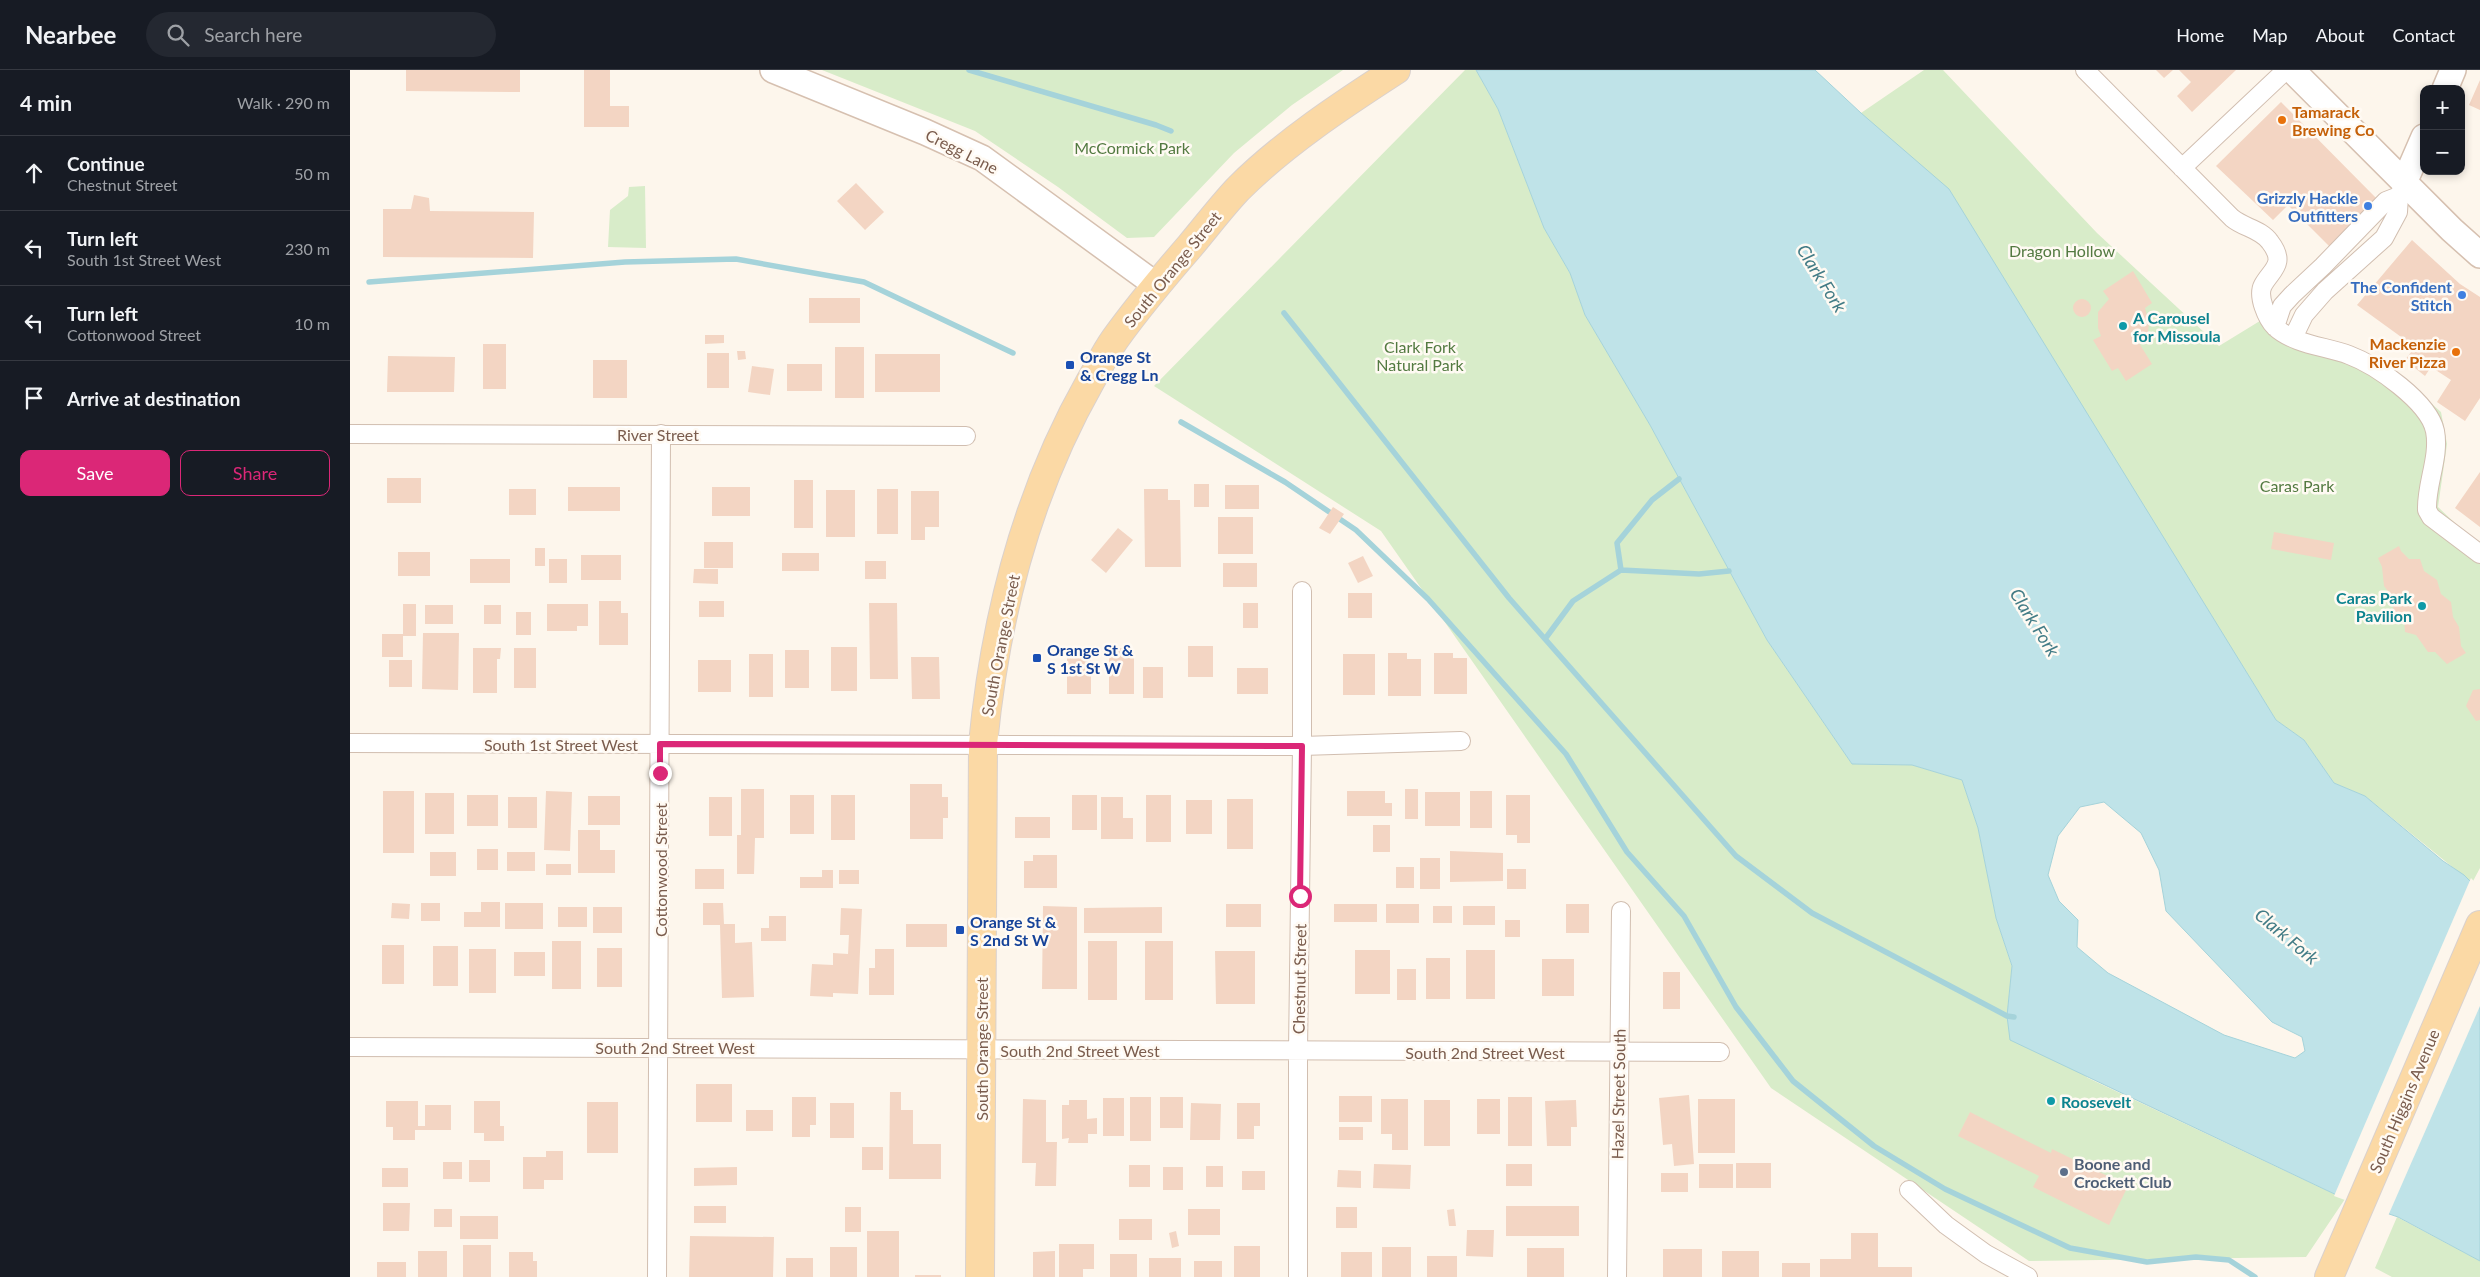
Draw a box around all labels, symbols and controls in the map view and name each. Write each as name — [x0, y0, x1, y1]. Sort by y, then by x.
search box — [146, 12, 496, 57]
text: Nearbee — [25, 20, 116, 49]
icon: search — [164, 21, 192, 49]
text: Search here — [204, 23, 302, 46]
text: Home — [2176, 24, 2224, 46]
text: Map — [2252, 24, 2288, 46]
text: About — [2316, 24, 2365, 46]
text: Contact — [2393, 24, 2455, 46]
map controls — [2420, 85, 2465, 175]
button: + — [2420, 85, 2465, 130]
text: 4 min — [20, 90, 72, 115]
text: Walk · 290 m — [237, 93, 330, 112]
place label: Tamarack Brewing Co — [2292, 102, 2374, 139]
marker: Tamarack Brewing Co — [2276, 114, 2288, 126]
street label: Cregg Lane — [923, 125, 1001, 177]
button: − — [2420, 130, 2465, 175]
park label: McCormick Park — [1074, 138, 1191, 157]
text: Continue — [67, 152, 145, 175]
icon: ahead — [20, 159, 48, 187]
text: 50 m — [294, 164, 330, 183]
text: Chestnut Street — [67, 175, 178, 194]
place label: Grizzly Hackle Outfitters — [2257, 188, 2358, 225]
marker: Grizzly Hackle Outfitters — [2362, 200, 2374, 212]
street label: South Orange Street — [1119, 207, 1225, 331]
text: Turn left — [67, 227, 138, 250]
icon: left — [20, 234, 48, 262]
text: 230 m — [285, 239, 330, 258]
water label: Clark Fork — [1792, 240, 1852, 317]
park label: Dragon Hollow — [2009, 241, 2115, 260]
text: South 1st Street West — [67, 250, 221, 269]
place label: The Confident Stitch — [2351, 277, 2452, 314]
marker: The Confident Stitch — [2456, 289, 2468, 301]
text: Turn left — [67, 302, 138, 325]
place label: A Carousel for Missoula — [2132, 308, 2221, 345]
icon: left — [20, 309, 48, 337]
text: 10 m — [294, 314, 330, 333]
marker: A Carousel for Missoula — [2117, 320, 2129, 332]
text: Cottonwood Street — [67, 325, 201, 344]
place label: Mackenzie River Pizza — [2369, 334, 2446, 371]
park label: Clark Fork Natural Park — [1376, 337, 1464, 374]
marker: Mackenzie River Pizza — [2450, 346, 2462, 358]
place label: Orange St & Cregg Ln — [1080, 347, 1158, 384]
marker: Orange St & Cregg Ln — [1064, 359, 1076, 371]
icon: arrive — [20, 384, 48, 412]
text: Arrive at destination — [67, 387, 240, 410]
street label: River Street — [617, 425, 699, 444]
button: Save — [20, 450, 170, 496]
button: Share — [180, 450, 330, 496]
park label: Caras Park — [2260, 476, 2335, 495]
street label: South Orange Street — [977, 573, 1023, 717]
water label: Clark Fork — [2005, 584, 2065, 661]
place label: Caras Park Pavilion — [2336, 588, 2412, 625]
marker: Caras Park Pavilion — [2416, 600, 2428, 612]
place label: Orange St & S 1st St W — [1047, 640, 1134, 677]
marker: Orange St & S 1st St W — [1031, 652, 1043, 664]
street label: South 1st Street West — [484, 735, 638, 754]
route end — [649, 762, 672, 785]
street label: Cottonwood Street — [651, 803, 670, 937]
route start — [1289, 885, 1312, 908]
water label: Clark Fork — [2251, 903, 2324, 969]
place label: Orange St & S 2nd St W — [970, 912, 1057, 949]
street label: Chestnut Street — [1289, 923, 1309, 1034]
marker: Orange St & S 2nd St W — [954, 924, 966, 936]
street label: South Orange Street — [972, 977, 991, 1121]
street label: South Higgins Avenue — [2365, 1026, 2443, 1176]
street label: Hazel Street South — [1607, 1028, 1629, 1160]
street label: South 2nd Street West — [595, 1038, 755, 1057]
street label: South 2nd Street West — [1000, 1041, 1160, 1060]
street label: South 2nd Street West — [1405, 1043, 1565, 1062]
place label: Roosevelt — [2061, 1092, 2131, 1111]
marker: Roosevelt — [2045, 1095, 2057, 1107]
place label: Boone and Crockett Club — [2074, 1154, 2172, 1191]
marker: Boone and Crockett Club — [2058, 1166, 2070, 1178]

